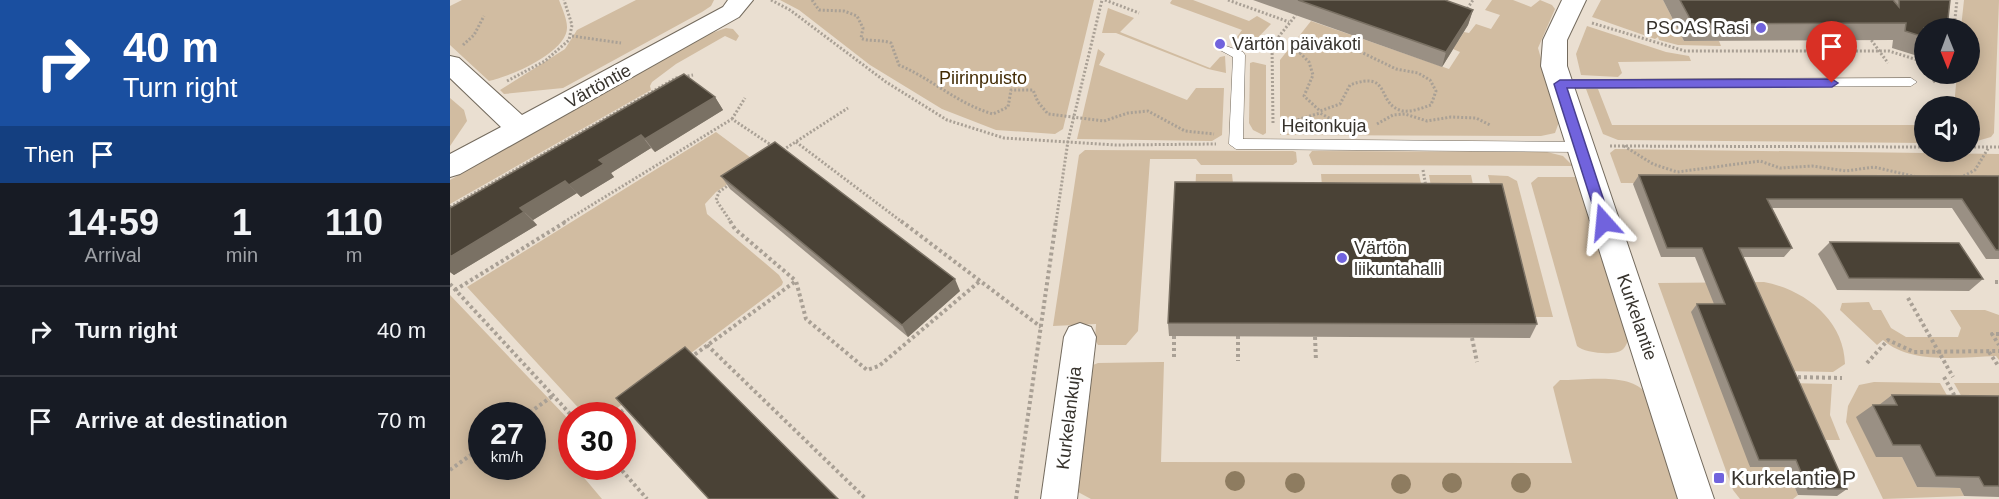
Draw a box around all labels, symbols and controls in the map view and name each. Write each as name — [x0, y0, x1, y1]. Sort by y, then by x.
place label: PSOAS Rasi — [1646, 18, 1749, 38]
north arrow — [1914, 18, 1980, 84]
map controls — [1914, 18, 1980, 162]
marker: PSOAS Rasi — [1754, 21, 1768, 35]
pin — [1806, 21, 1857, 83]
icon: right — [24, 24, 102, 102]
text: 40 m — [123, 24, 219, 71]
icon: arrive — [1815, 30, 1848, 63]
place label: Värtön päiväkoti — [1232, 34, 1361, 54]
marker: Värtön päiväkoti — [1213, 37, 1227, 51]
street label: Värtöntie — [562, 60, 634, 112]
park label: Piirinpuisto — [939, 68, 1027, 88]
text: Turn right — [123, 73, 238, 103]
button: sound — [1914, 96, 1980, 162]
street label: Heitonkuja — [1281, 116, 1368, 136]
icon: arrive — [86, 138, 119, 171]
text: Then — [24, 142, 74, 167]
position arrow — [1572, 190, 1636, 254]
text: 14:59 — [67, 202, 159, 243]
text: 1 — [232, 202, 252, 243]
text: 110 — [325, 202, 383, 243]
place label: Värtön liikuntahalli — [1354, 238, 1442, 279]
text: Arrival — [85, 244, 141, 266]
text: min — [226, 244, 258, 266]
text: m — [346, 244, 362, 266]
marker: Värtön liikuntahalli — [1335, 251, 1349, 265]
street label: Kurkelantie — [1613, 271, 1661, 363]
icon: right — [24, 315, 57, 348]
text: Turn right — [75, 318, 177, 343]
text: 40 m — [377, 318, 426, 343]
street label: Kurkelankuja — [1053, 364, 1085, 471]
speed limit sign: 30 — [558, 402, 636, 480]
icon: arrive — [24, 405, 57, 438]
text: Arrive at destination — [75, 408, 288, 433]
text: 70 m — [377, 408, 426, 433]
text: 27 — [490, 417, 524, 450]
text: km/h — [491, 448, 523, 465]
place label: Kurkelantie P — [1731, 466, 1856, 489]
marker: Kurkelantie P — [1712, 471, 1726, 485]

